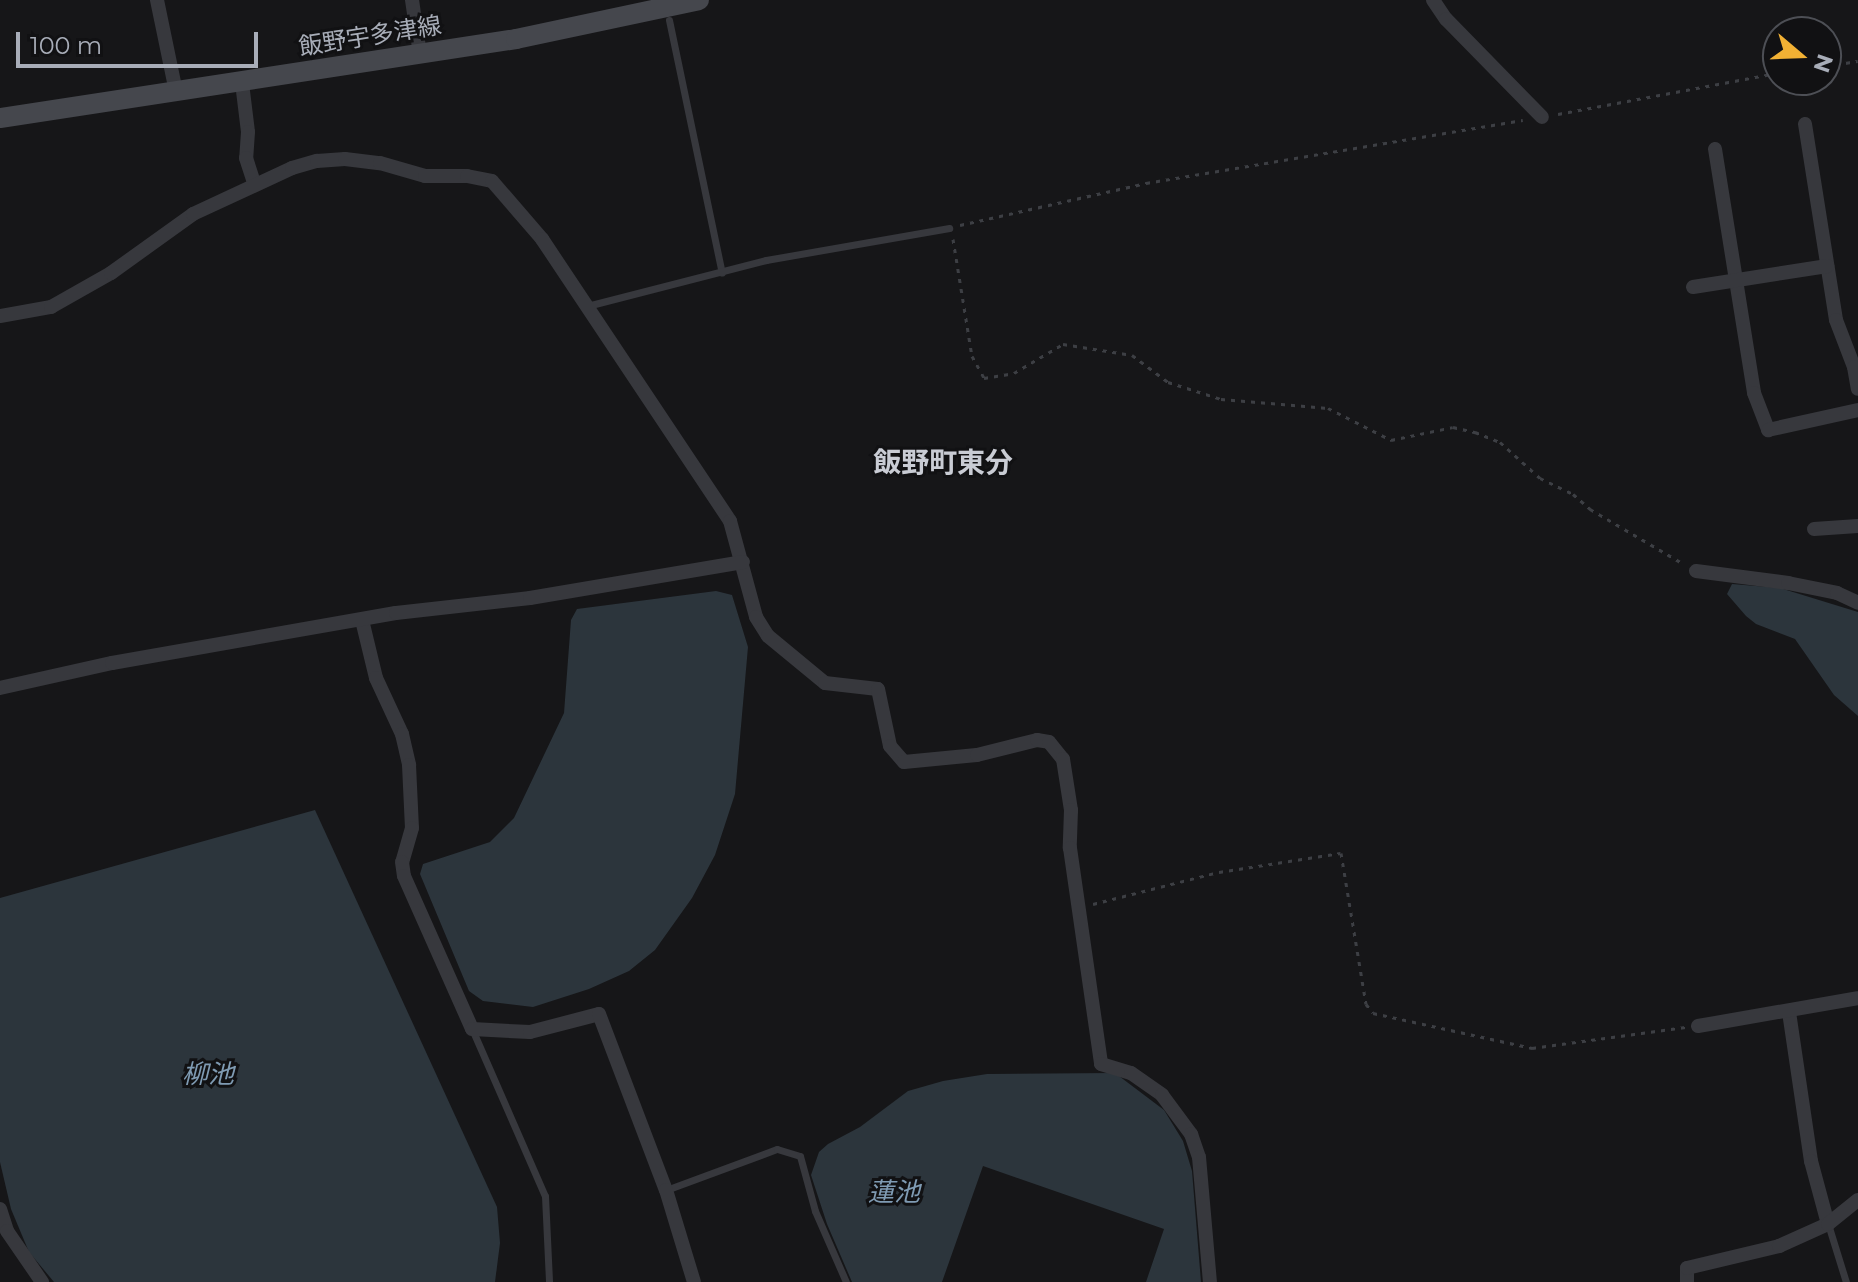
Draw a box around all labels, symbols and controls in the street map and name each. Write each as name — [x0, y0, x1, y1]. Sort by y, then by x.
street label: 飯野宇多津線 — [297, 11, 443, 61]
scale bar — [20, 16, 262, 66]
north arrow — [1762, 16, 1842, 96]
text: 100 m — [30, 31, 102, 60]
text: N — [1808, 51, 1839, 76]
district label: 飯野町東分 — [873, 445, 1013, 479]
water label: 柳池 — [182, 1059, 234, 1091]
water label: 蓮池 — [868, 1177, 920, 1209]

